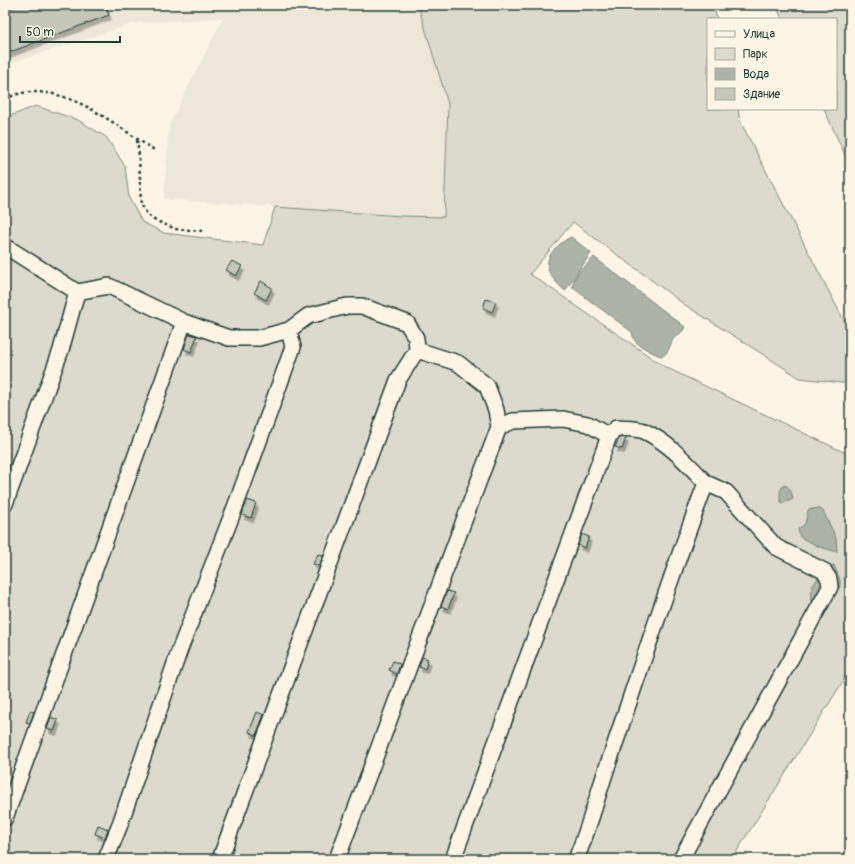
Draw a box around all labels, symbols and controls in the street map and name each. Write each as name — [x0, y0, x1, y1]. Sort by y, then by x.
scale bar — [20, 18, 120, 44]
legend — [707, 18, 837, 110]
text: 50 m — [26, 25, 54, 40]
text: Улица — [743, 27, 775, 42]
text: Парк — [743, 47, 768, 62]
text: Вода — [743, 67, 769, 82]
text: Здание — [743, 87, 780, 102]

